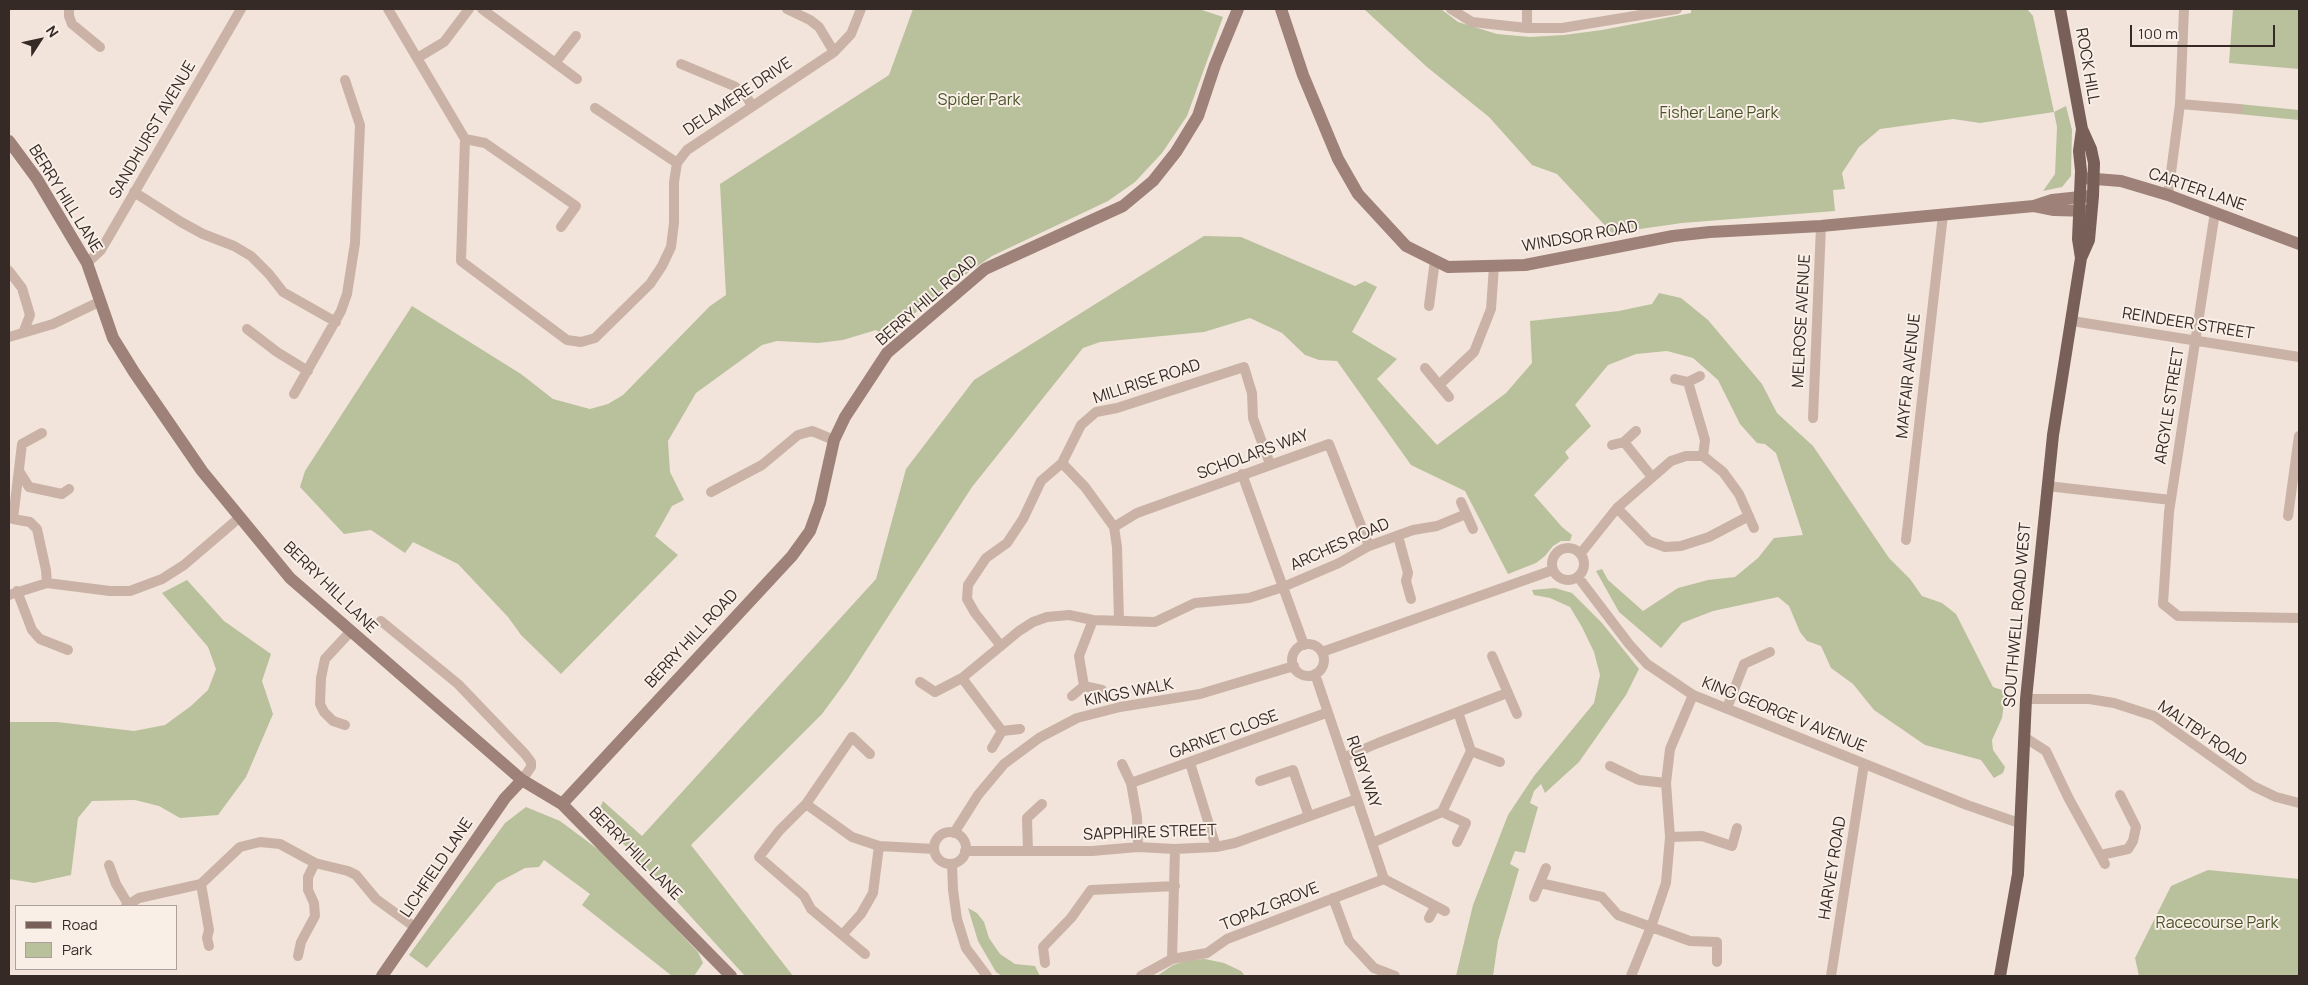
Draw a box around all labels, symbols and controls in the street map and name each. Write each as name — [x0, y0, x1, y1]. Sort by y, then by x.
north arrow — [15, 15, 65, 65]
scale bar — [2133, 15, 2278, 47]
text: N — [42, 22, 63, 41]
text: 100 m — [2138, 23, 2178, 44]
street label: ROCK HILL — [2071, 27, 2103, 105]
street label: DELAMERE DRIVE — [680, 54, 796, 140]
street label: SANDHURST AVENUE — [106, 58, 200, 202]
park label: Spider Park — [938, 91, 1020, 111]
park label: Fisher Lane Park — [1660, 104, 1778, 124]
street label: BERRY HILL LANE — [24, 141, 106, 257]
street label: CARTER LANE — [2146, 164, 2248, 216]
street label: WINDSOR ROAD — [1521, 217, 1639, 257]
street label: BERRY HILL ROAD — [873, 252, 981, 350]
street label: MELROSE AVENUE — [1789, 254, 1815, 388]
street label: REINDEER STREET — [2121, 304, 2255, 344]
street label: MAYFAIR AVENUE — [1893, 313, 1925, 439]
street label: ARGYLE STREET — [2151, 346, 2189, 466]
street label: MILLRISE ROAD — [1091, 356, 1203, 408]
street label: SCHOLARS WAY — [1195, 426, 1311, 484]
street label: ARCHES ROAD — [1287, 515, 1393, 575]
street label: SOUTHWELL ROAD WEST — [2000, 522, 2036, 708]
street label: BERRY HILL LANE — [279, 538, 381, 638]
street label: BERRY HILL ROAD — [642, 586, 742, 692]
street label: KING GEORGE V AVENUE — [1699, 673, 1869, 757]
street label: KINGS WALK — [1083, 675, 1175, 711]
street label: MALTBY ROAD — [2154, 697, 2250, 771]
street label: GARNET CLOSE — [1167, 707, 1281, 763]
street label: RUBY WAY — [1342, 734, 1384, 810]
street label: BERRY HILL LANE — [585, 804, 685, 904]
street label: LICHFIELD LANE — [397, 815, 477, 921]
street label: HARVEY ROAD — [1815, 815, 1851, 921]
street label: SAPPHIRE STREET — [1083, 821, 1217, 845]
street label: TOPAZ GROVE — [1218, 879, 1322, 935]
legend — [15, 905, 178, 970]
text: Road — [62, 914, 98, 935]
park label: Racecourse Park — [2156, 914, 2278, 934]
text: Park — [62, 939, 92, 960]

